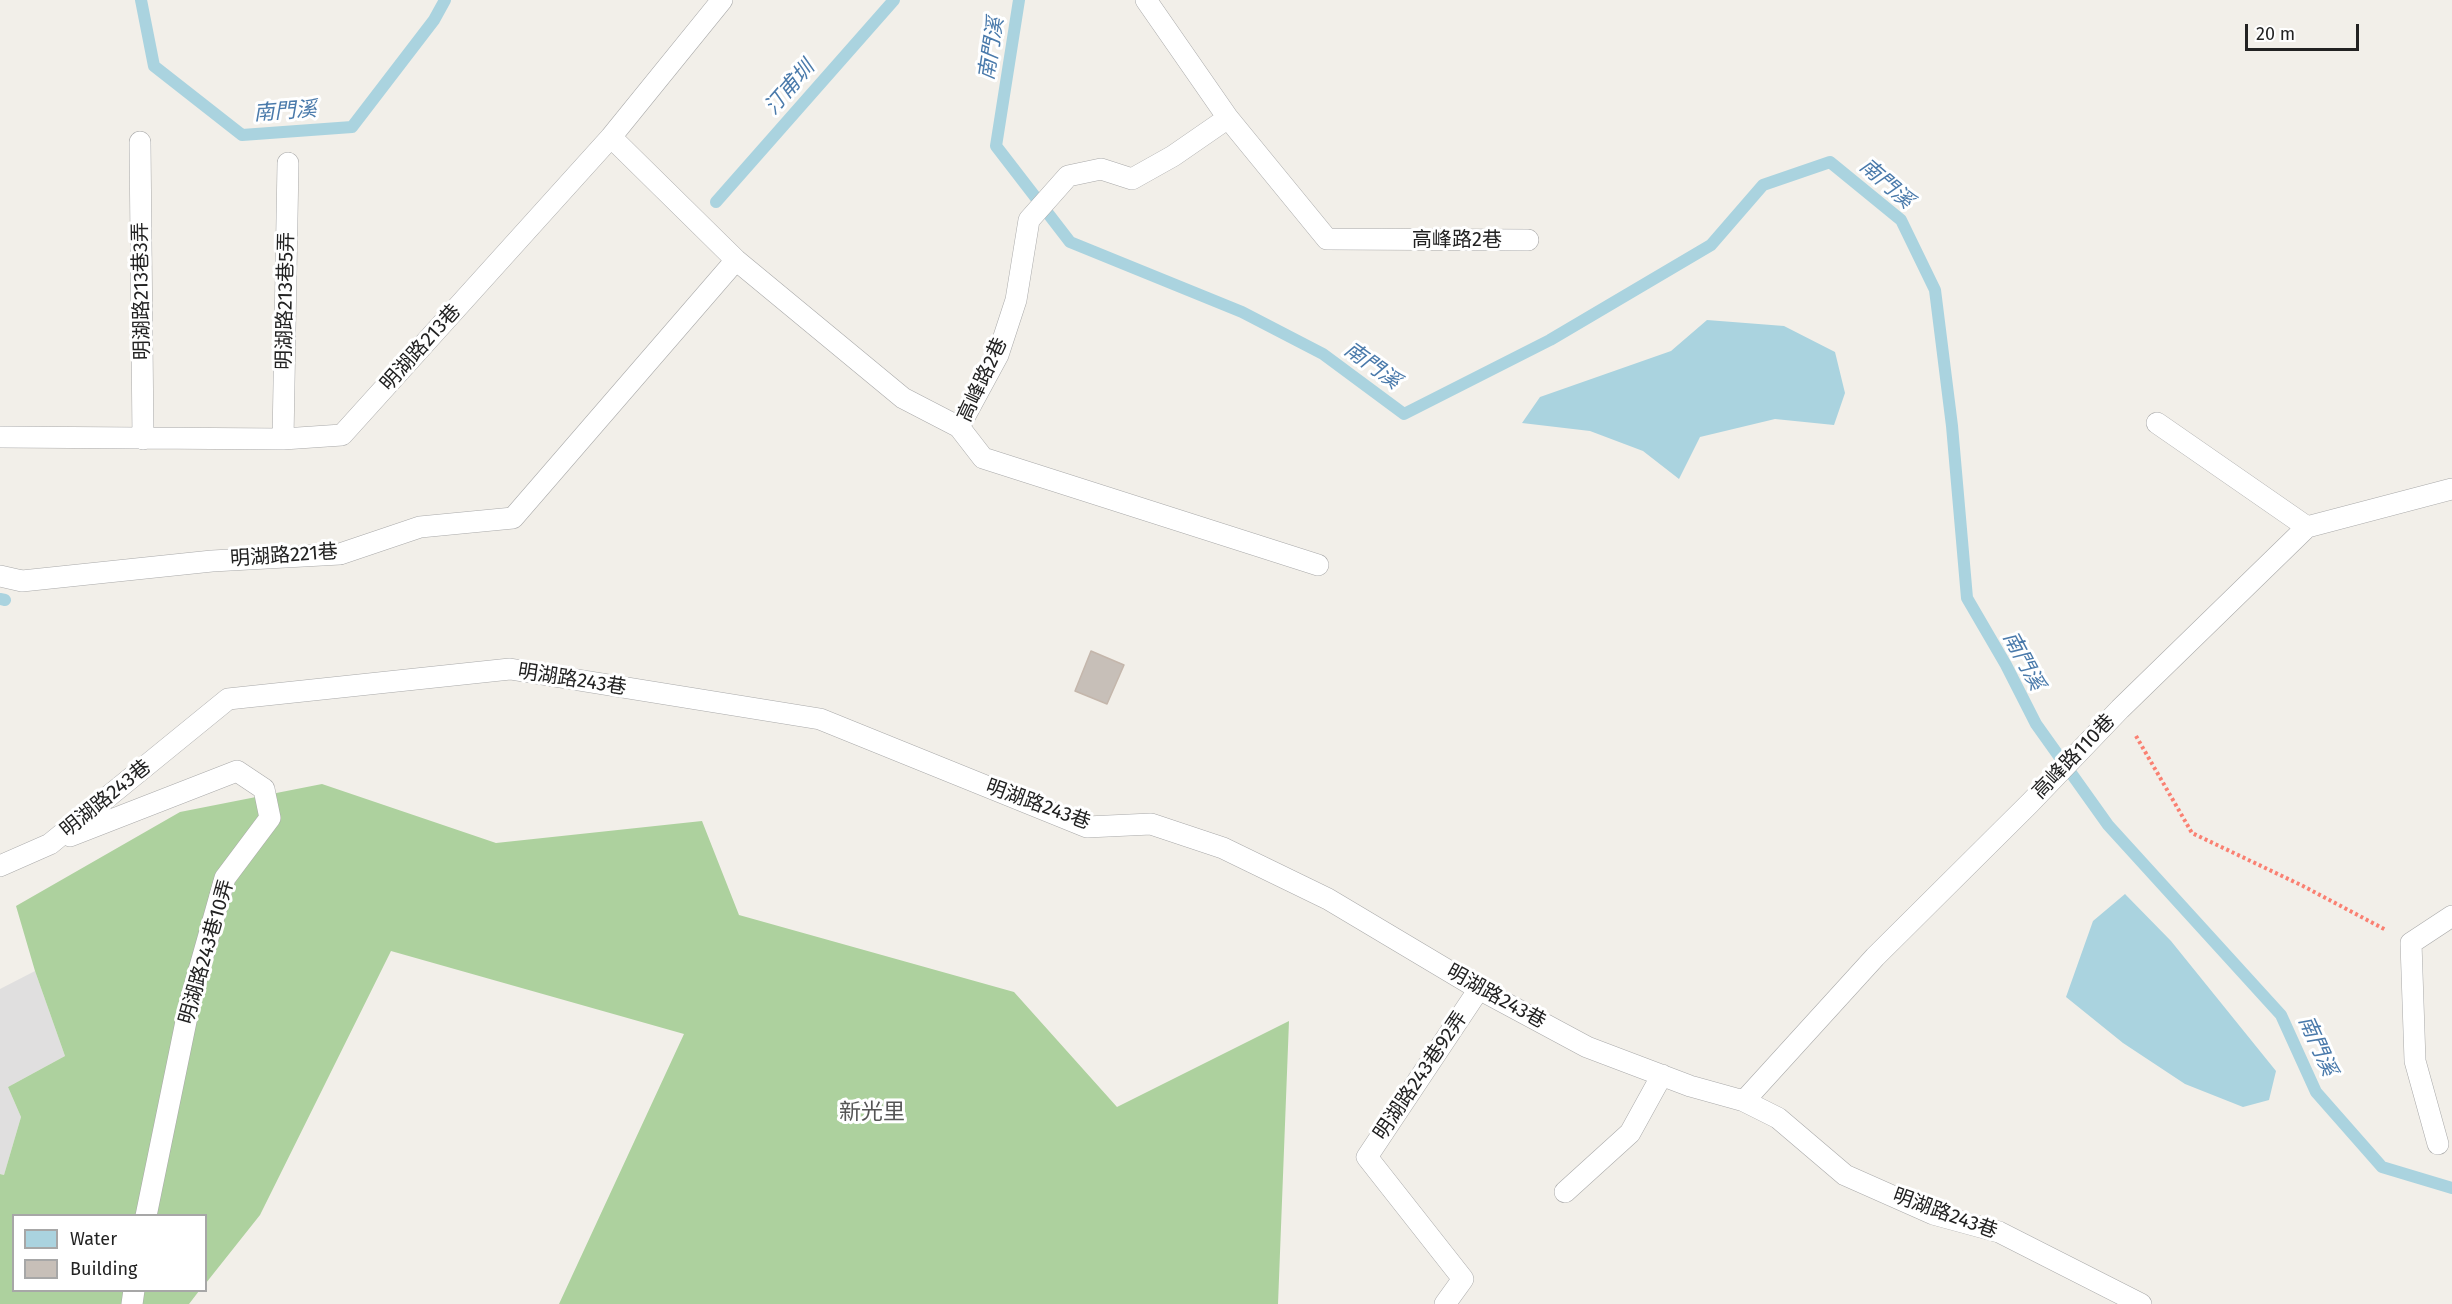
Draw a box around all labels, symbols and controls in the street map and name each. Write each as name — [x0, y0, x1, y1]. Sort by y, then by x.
scale bar — [2248, 12, 2362, 50]
water label: 南門溪 — [975, 16, 1009, 82]
text: 20 m — [2256, 23, 2295, 45]
water label: 汀甫圳 — [760, 56, 820, 120]
water label: 南門溪 — [253, 97, 317, 127]
water label: 南門溪 — [1854, 154, 1918, 214]
street label: 明湖路213巷3弄 — [129, 222, 155, 360]
street label: 高峰路2巷 — [1412, 228, 1502, 252]
street label: 明湖路213巷5弄 — [273, 232, 299, 370]
street label: 明湖路213巷 — [376, 300, 466, 396]
street label: 高峰路2巷 — [953, 334, 1013, 426]
water label: 南門溪 — [1339, 337, 1405, 395]
street label: 明湖路221巷 — [229, 540, 339, 572]
water label: 南門溪 — [1997, 627, 2049, 695]
street label: 明湖路243巷 — [516, 660, 628, 700]
street label: 高峰路110巷 — [2028, 710, 2120, 804]
street label: 明湖路243巷 — [56, 755, 156, 843]
street label: 明湖路243巷 — [982, 775, 1094, 835]
street label: 明湖路243巷10弄 — [175, 877, 239, 1027]
street label: 明湖路243巷 — [1442, 960, 1550, 1034]
street label: 明湖路243巷92弄 — [1369, 1007, 1473, 1145]
water label: 南門溪 — [2293, 1012, 2341, 1080]
district label: 新光里 — [839, 1100, 905, 1126]
street label: 明湖路243巷 — [1889, 1184, 2001, 1244]
legend — [12, 1214, 207, 1292]
text: Water — [70, 1228, 117, 1250]
text: Building — [70, 1258, 137, 1280]

